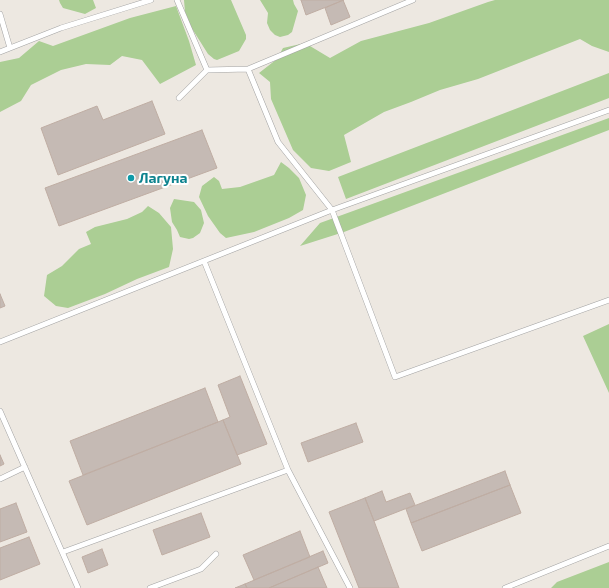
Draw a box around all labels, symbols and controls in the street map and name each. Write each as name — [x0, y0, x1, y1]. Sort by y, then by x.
place label: Лагуна — [139, 170, 188, 186]
marker: Лагуна — [126, 173, 136, 183]

